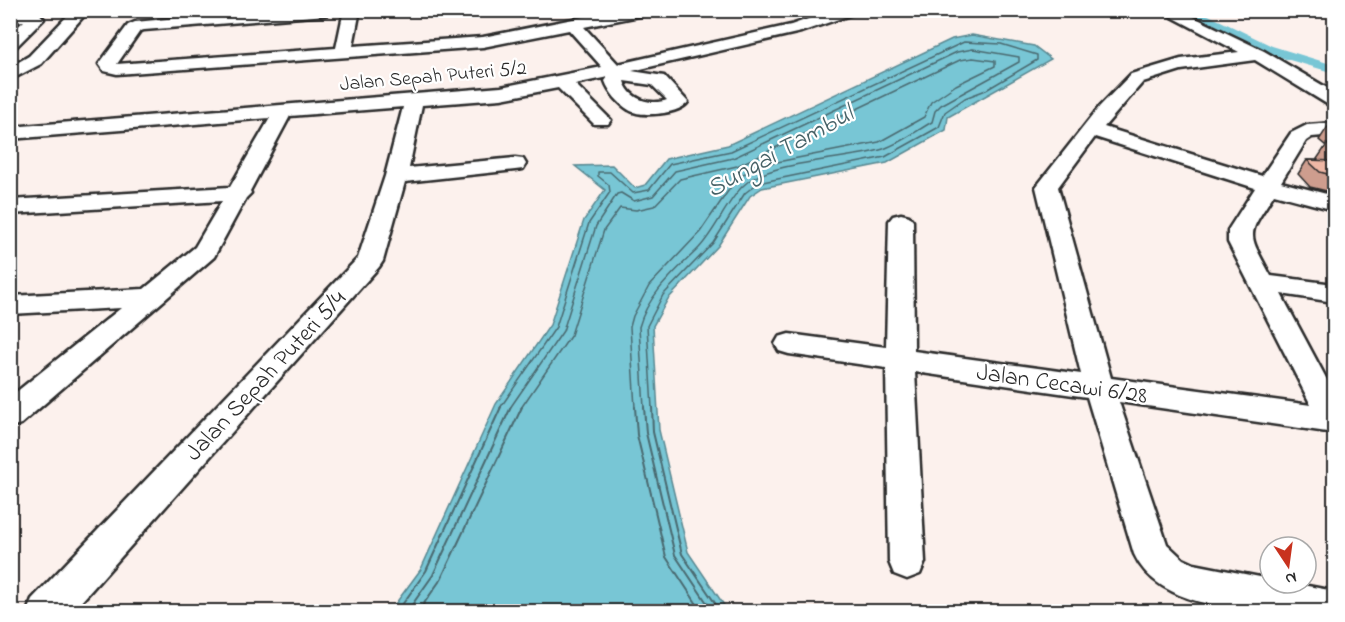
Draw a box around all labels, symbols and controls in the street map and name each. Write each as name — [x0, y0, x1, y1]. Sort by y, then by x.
street label: Jalan Sepah Puteri 5/2 — [339, 55, 528, 100]
water label: Sungai Tambul — [700, 95, 863, 209]
street label: Jalan Sepah Puteri 5/4 — [178, 283, 356, 470]
street label: Jalan Cecawi 6/28 — [974, 356, 1149, 415]
north arrow — [1258, 535, 1318, 595]
text: N — [1283, 565, 1299, 591]

